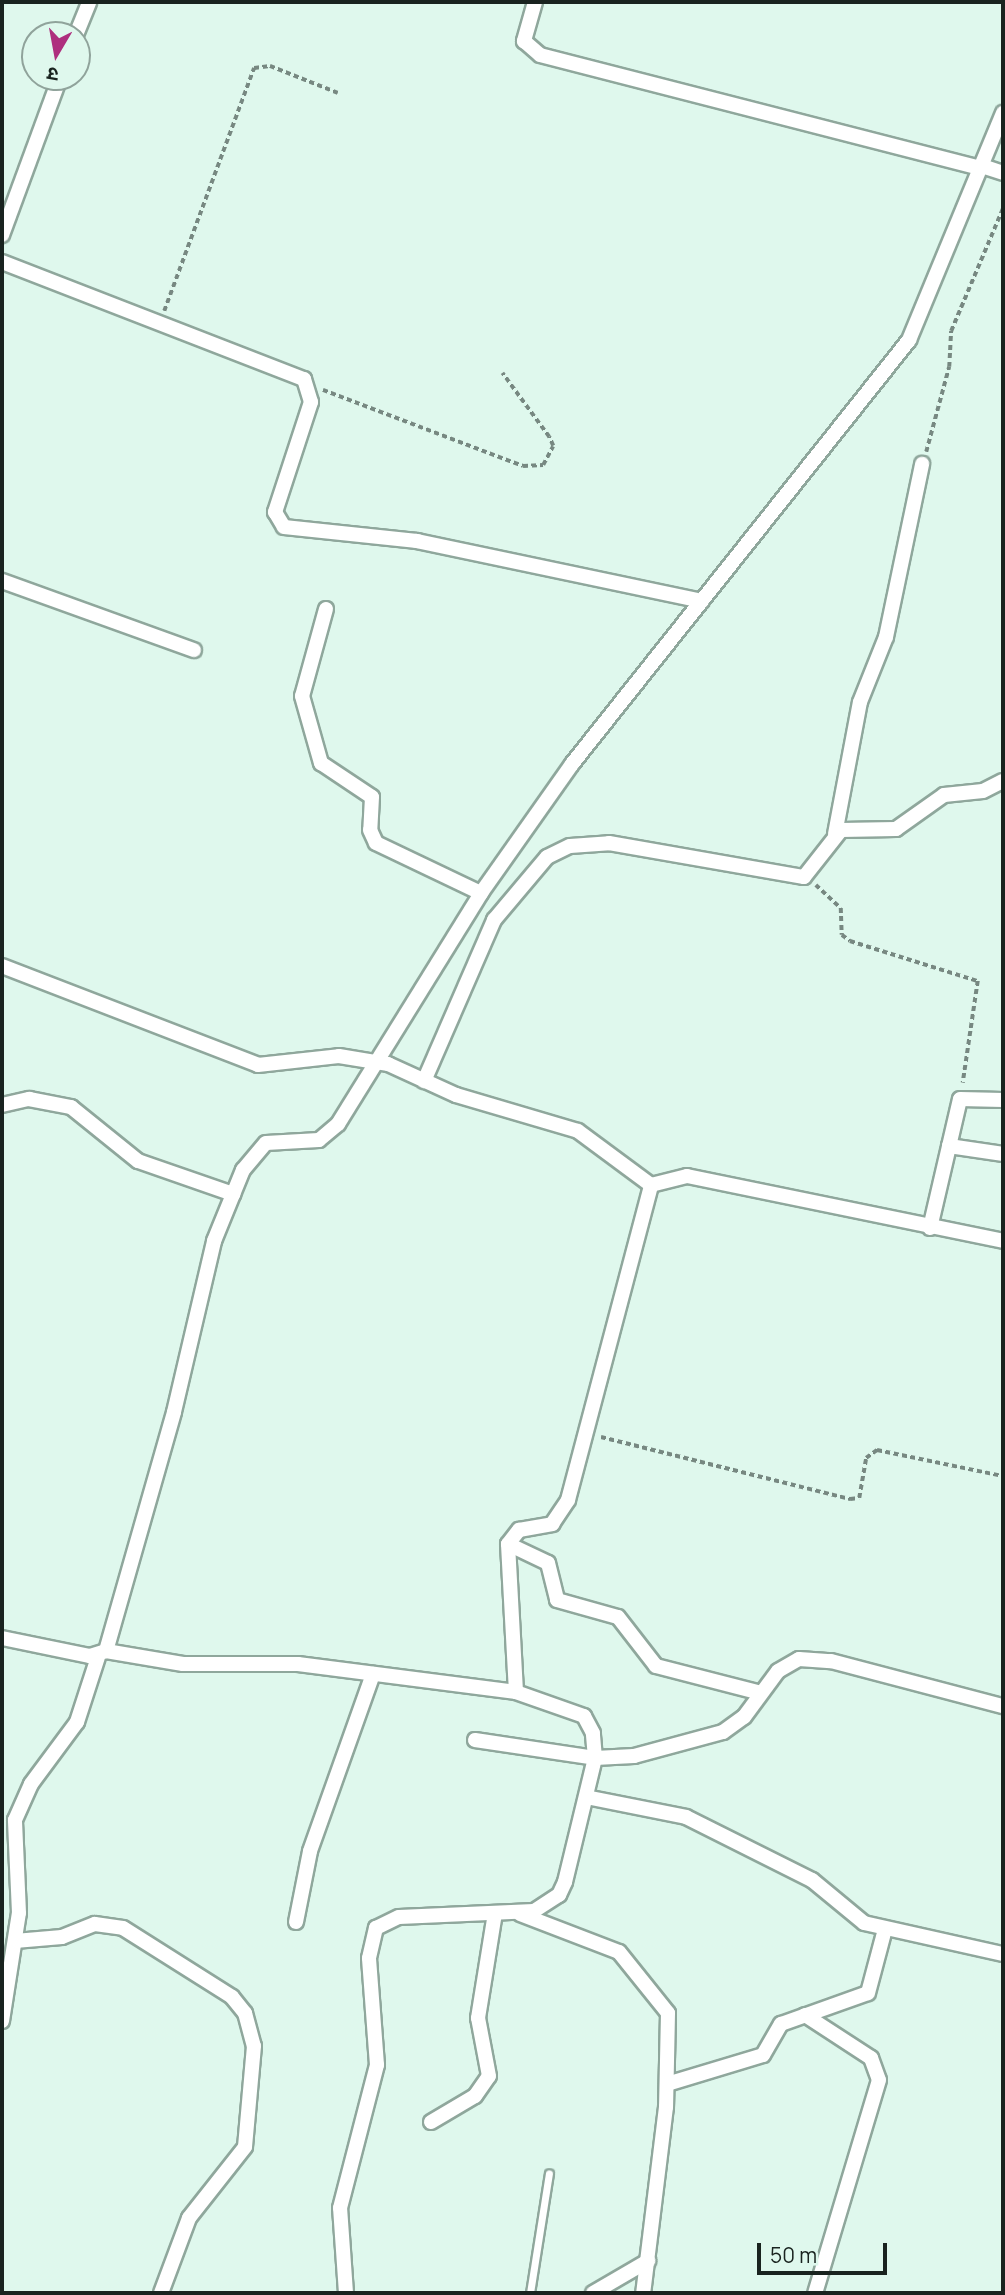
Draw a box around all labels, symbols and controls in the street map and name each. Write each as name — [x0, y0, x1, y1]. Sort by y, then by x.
north arrow — [21, 21, 91, 91]
text: उ — [45, 61, 60, 88]
scale bar — [760, 2228, 890, 2272]
text: 50 m — [770, 2241, 817, 2269]

